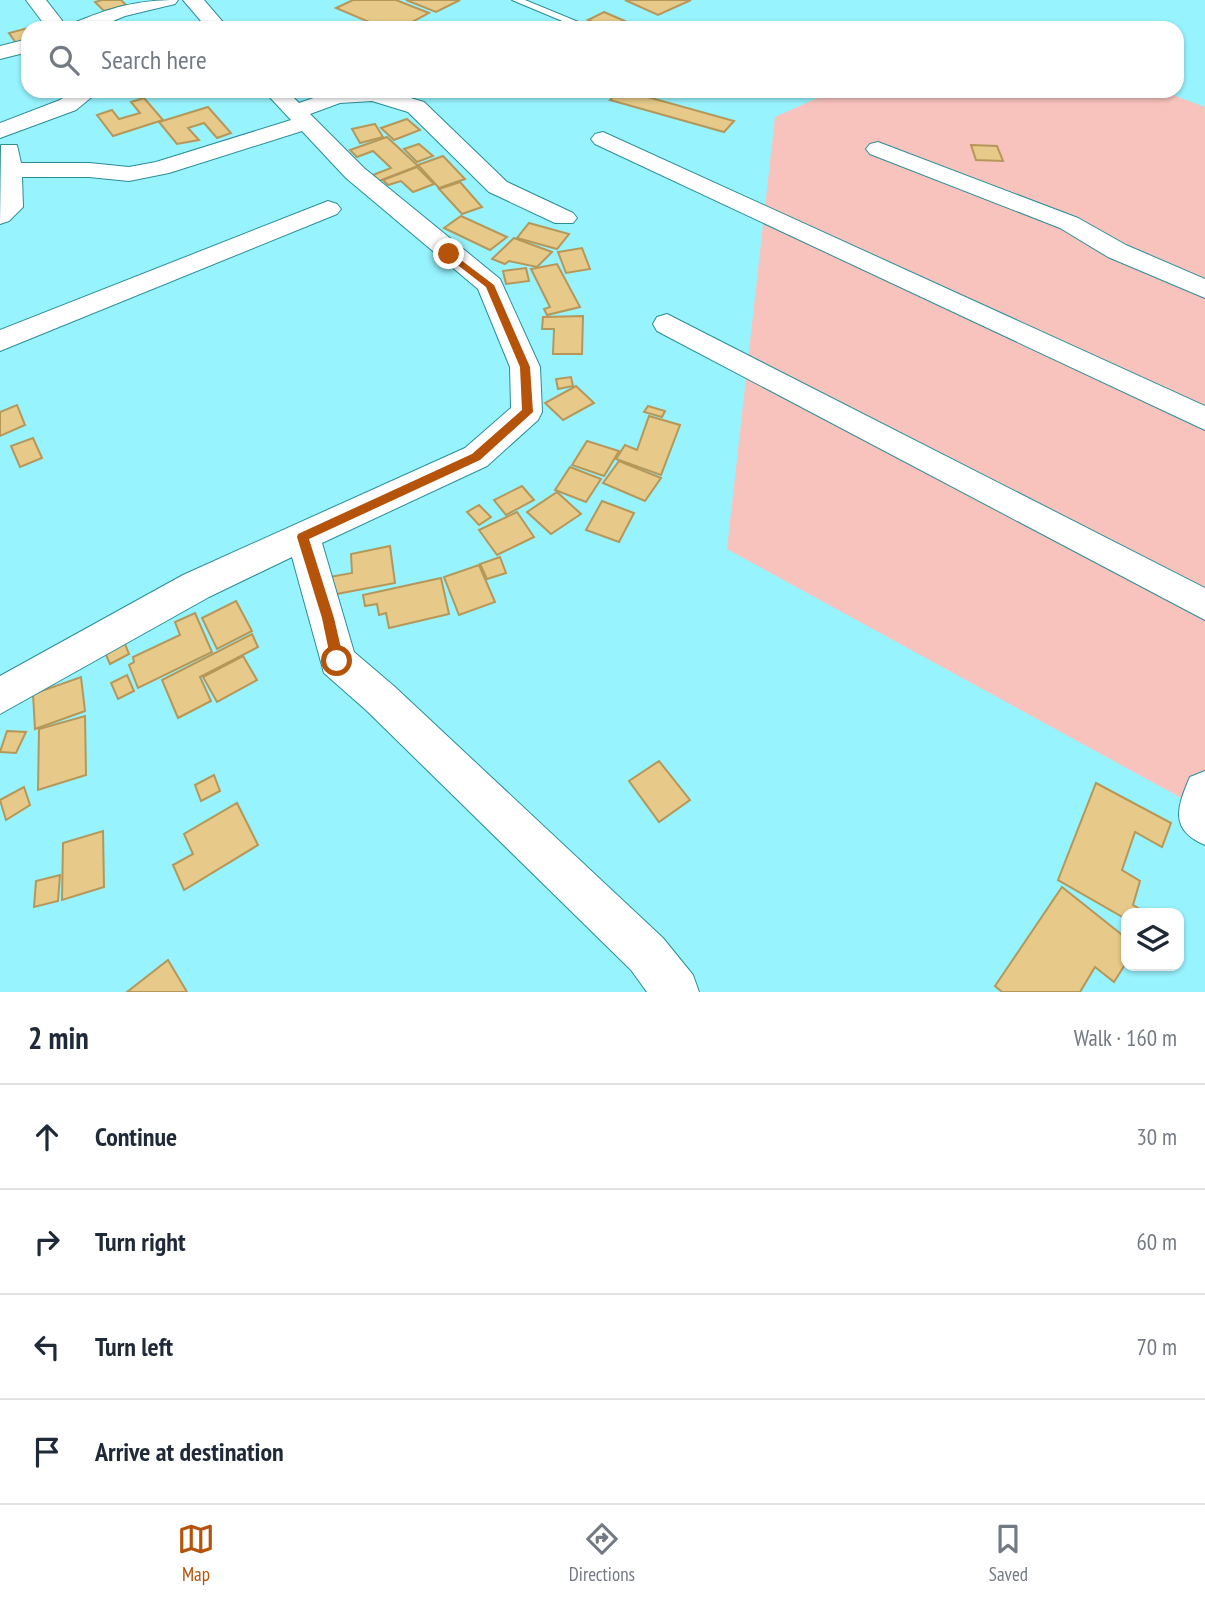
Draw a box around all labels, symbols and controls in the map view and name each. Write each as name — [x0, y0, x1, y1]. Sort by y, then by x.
search box — [21, 21, 1184, 98]
icon: search — [45, 41, 83, 79]
text: Search here — [101, 43, 207, 76]
route end — [433, 238, 464, 269]
route start — [321, 645, 352, 676]
map controls — [1121, 908, 1184, 971]
button: layers — [1121, 908, 1184, 971]
text: 2 min — [28, 1018, 89, 1057]
text: Walk · 160 m — [1074, 1023, 1177, 1052]
icon: ahead — [28, 1118, 66, 1156]
text: Continue — [95, 1120, 177, 1153]
text: 30 m — [1136, 1122, 1177, 1151]
icon: right — [28, 1223, 66, 1261]
text: Turn right — [95, 1225, 186, 1258]
text: 60 m — [1136, 1227, 1177, 1256]
icon: left — [28, 1328, 66, 1366]
text: Turn left — [95, 1330, 173, 1363]
text: 70 m — [1136, 1332, 1177, 1361]
icon: arrive — [28, 1433, 66, 1471]
text: Arrive at destination — [95, 1435, 284, 1468]
tab: Map — [177, 1520, 215, 1586]
tab: Directions — [569, 1520, 635, 1586]
tab: Saved — [989, 1520, 1028, 1586]

